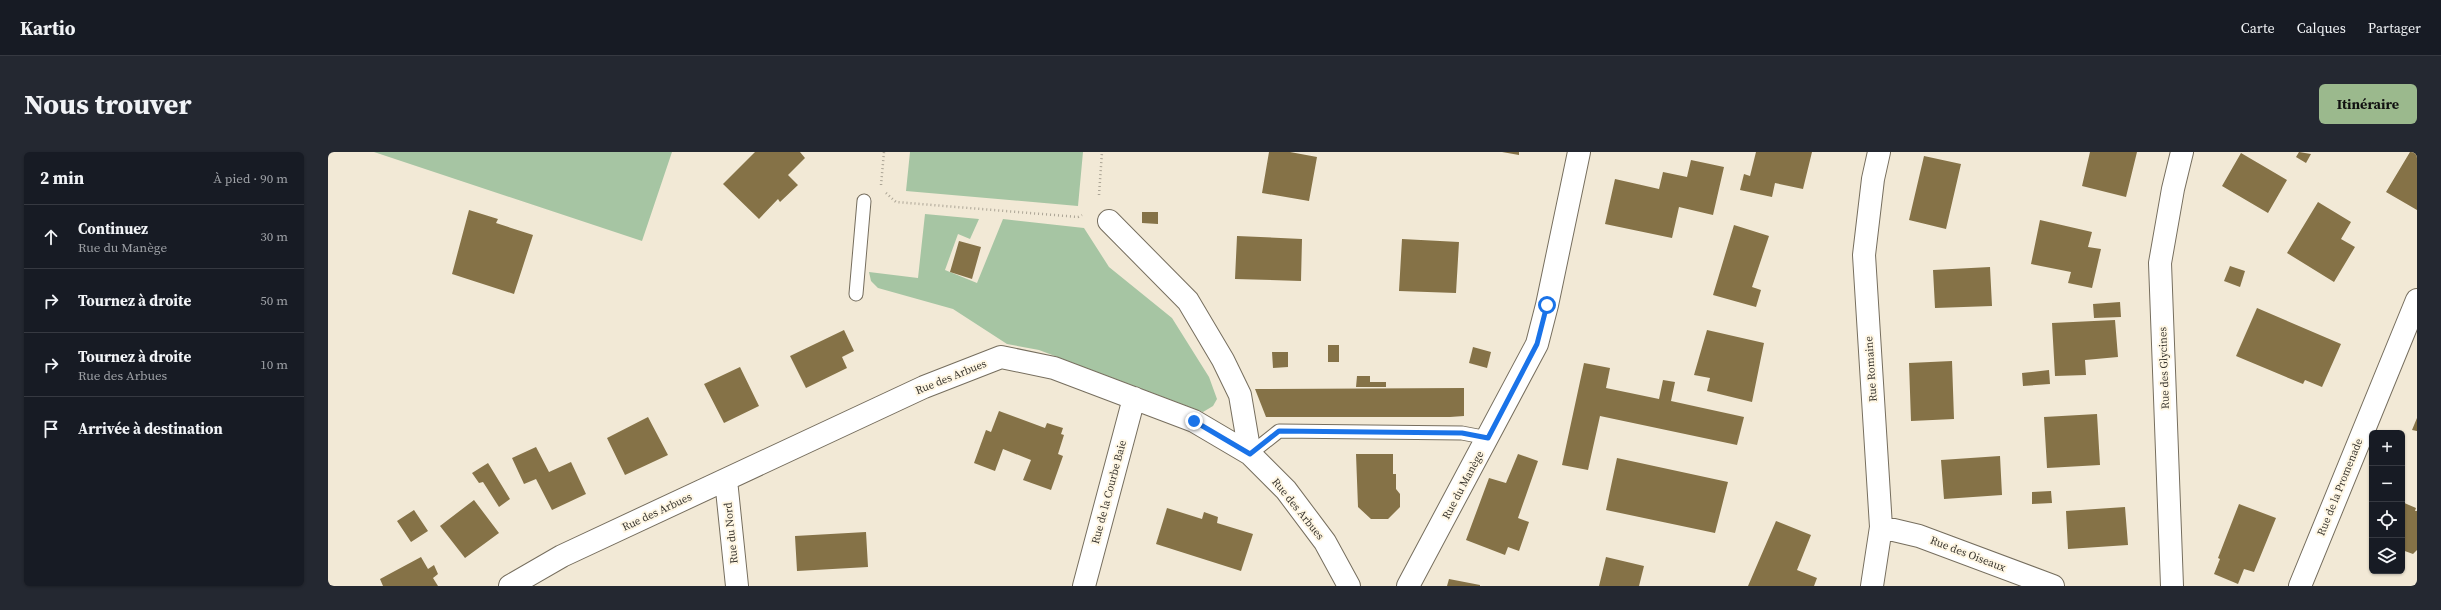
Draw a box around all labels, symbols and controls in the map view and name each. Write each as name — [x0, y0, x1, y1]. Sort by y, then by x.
text: Kartio — [20, 15, 76, 41]
text: Carte — [2241, 18, 2275, 38]
text: Calques — [2297, 18, 2346, 38]
text: Partager — [2368, 18, 2421, 38]
button: Itinéraire — [2319, 84, 2417, 124]
text: Nous trouver — [24, 85, 191, 123]
text: 2 min — [40, 166, 84, 190]
text: À pied · 90 m — [213, 170, 288, 187]
text: Continuez — [78, 218, 148, 239]
icon: ahead — [40, 226, 62, 248]
text: 30 m — [260, 228, 288, 245]
text: Rue du Manège — [78, 239, 167, 256]
icon: right — [40, 290, 62, 312]
text: Tournez à droite — [78, 290, 191, 311]
text: 50 m — [260, 292, 288, 309]
route start — [1538, 296, 1556, 314]
street label: Rue des Glycines — [2155, 326, 2173, 409]
street label: Rue Romaine — [1861, 335, 1881, 402]
text: Tournez à droite — [78, 346, 191, 367]
icon: right — [40, 354, 62, 376]
text: 10 m — [260, 356, 288, 373]
street label: Rue des Arbues — [913, 356, 989, 398]
text: Rue des Arbues — [78, 367, 167, 384]
route end — [1185, 412, 1203, 430]
icon: arrive — [40, 418, 62, 440]
text: Arrivée à destination — [78, 418, 223, 439]
map controls — [2369, 430, 2405, 574]
button: + — [2369, 430, 2405, 466]
street label: Rue de la Promenade — [2314, 436, 2367, 538]
street label: Rue de la Courbe Baie — [1088, 438, 1130, 546]
street label: Rue du Manège — [1439, 448, 1487, 522]
button: − — [2369, 466, 2405, 502]
street label: Rue des Arbues — [1268, 475, 1328, 543]
street label: Rue des Arbues — [620, 489, 695, 535]
street label: Rue du Nord — [720, 501, 742, 564]
button: locate — [2369, 502, 2405, 538]
street label: Rue des Oiseaux — [1928, 533, 2008, 575]
button: layers — [2369, 538, 2405, 574]

